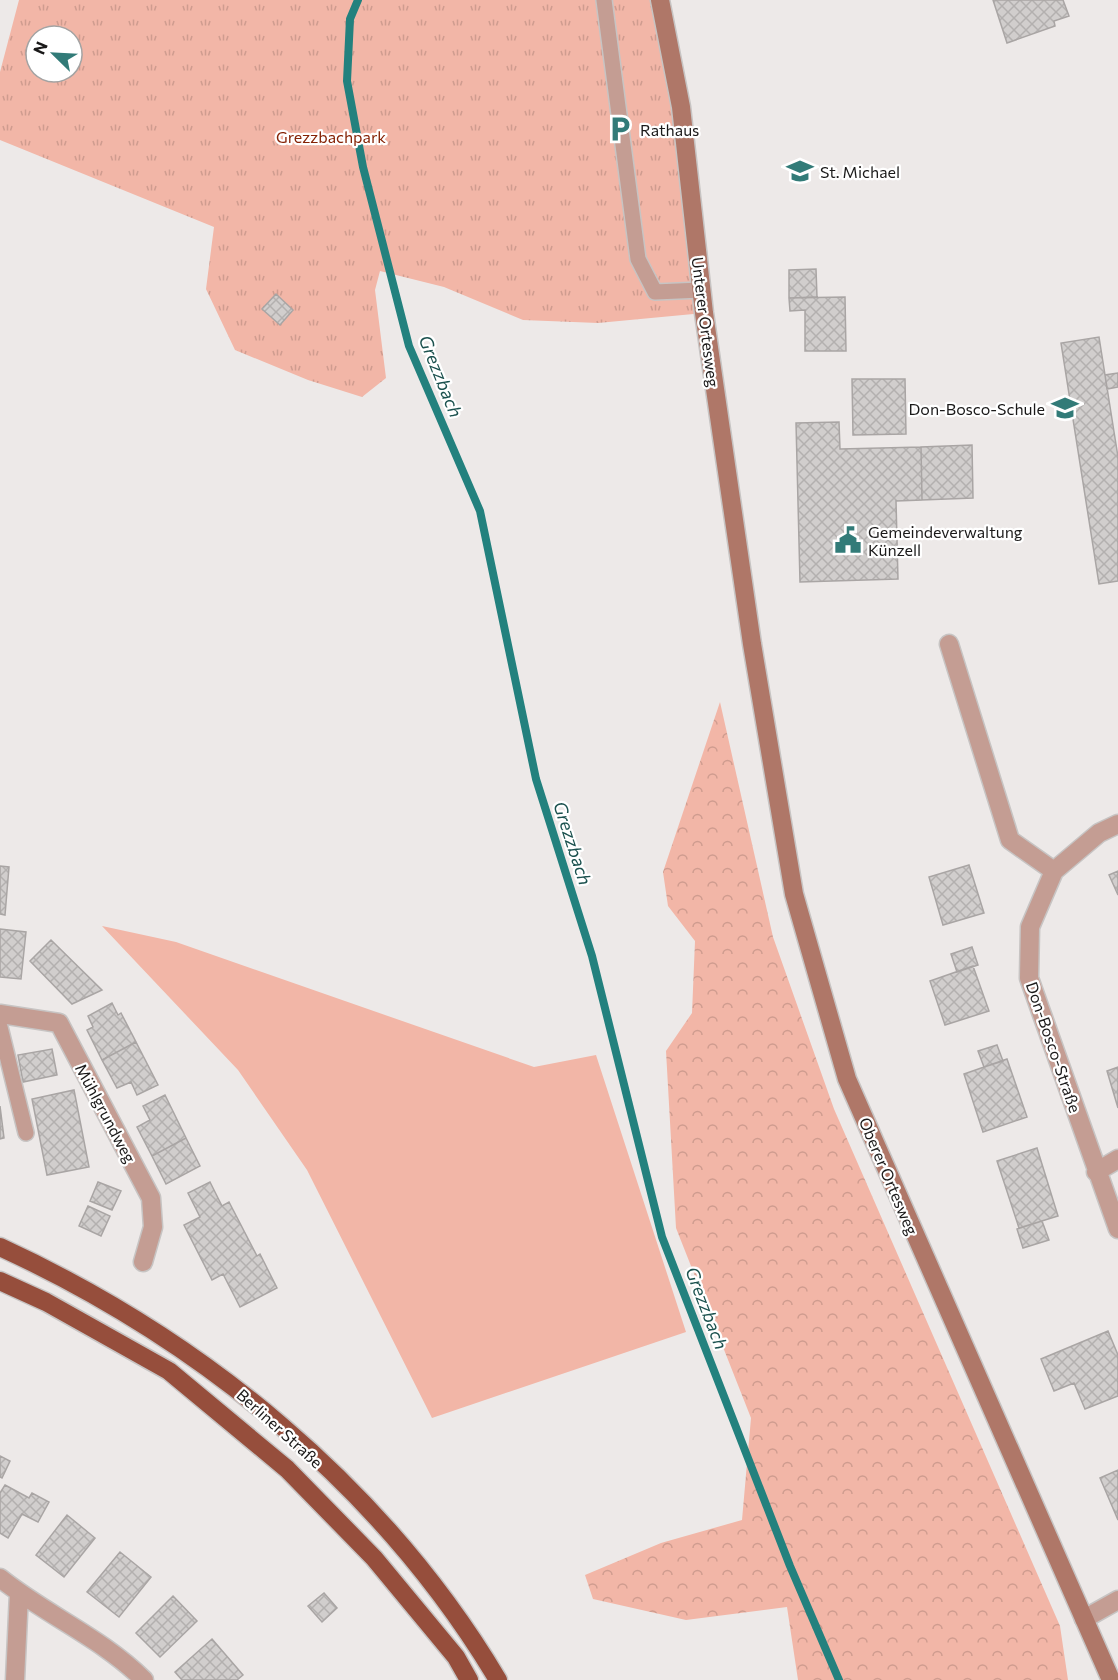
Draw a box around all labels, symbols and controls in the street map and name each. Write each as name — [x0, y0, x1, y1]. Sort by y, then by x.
north arrow — [24, 24, 84, 84]
text: N — [29, 38, 51, 57]
parking icon: Rathaus — [605, 114, 635, 144]
place label: Rathaus — [640, 120, 699, 139]
park label: Grezzbachpark — [276, 127, 386, 146]
school or university icon: St. Michael — [785, 156, 815, 186]
place label: St. Michael — [820, 162, 900, 181]
street label: Unterer Ortesweg — [689, 256, 723, 388]
water label: Grezzbach — [415, 332, 467, 420]
school or university icon: Don-Bosco-Schule — [1050, 393, 1080, 423]
place label: Don-Bosco-Schule — [909, 399, 1045, 418]
place label: Gemeindeverwaltung Künzell — [868, 522, 1023, 559]
public building icon: Gemeindeverwaltung Künzell — [833, 525, 863, 555]
water label: Grezzbach — [549, 798, 597, 888]
street label: Don-Bosco-Straße — [1023, 979, 1085, 1115]
street label: Mühlgrundweg — [72, 1060, 140, 1166]
street label: Oberer Ortesweg — [856, 1114, 923, 1238]
water label: Grezzbach — [681, 1264, 733, 1352]
street label: Berliner Straße — [233, 1384, 327, 1472]

